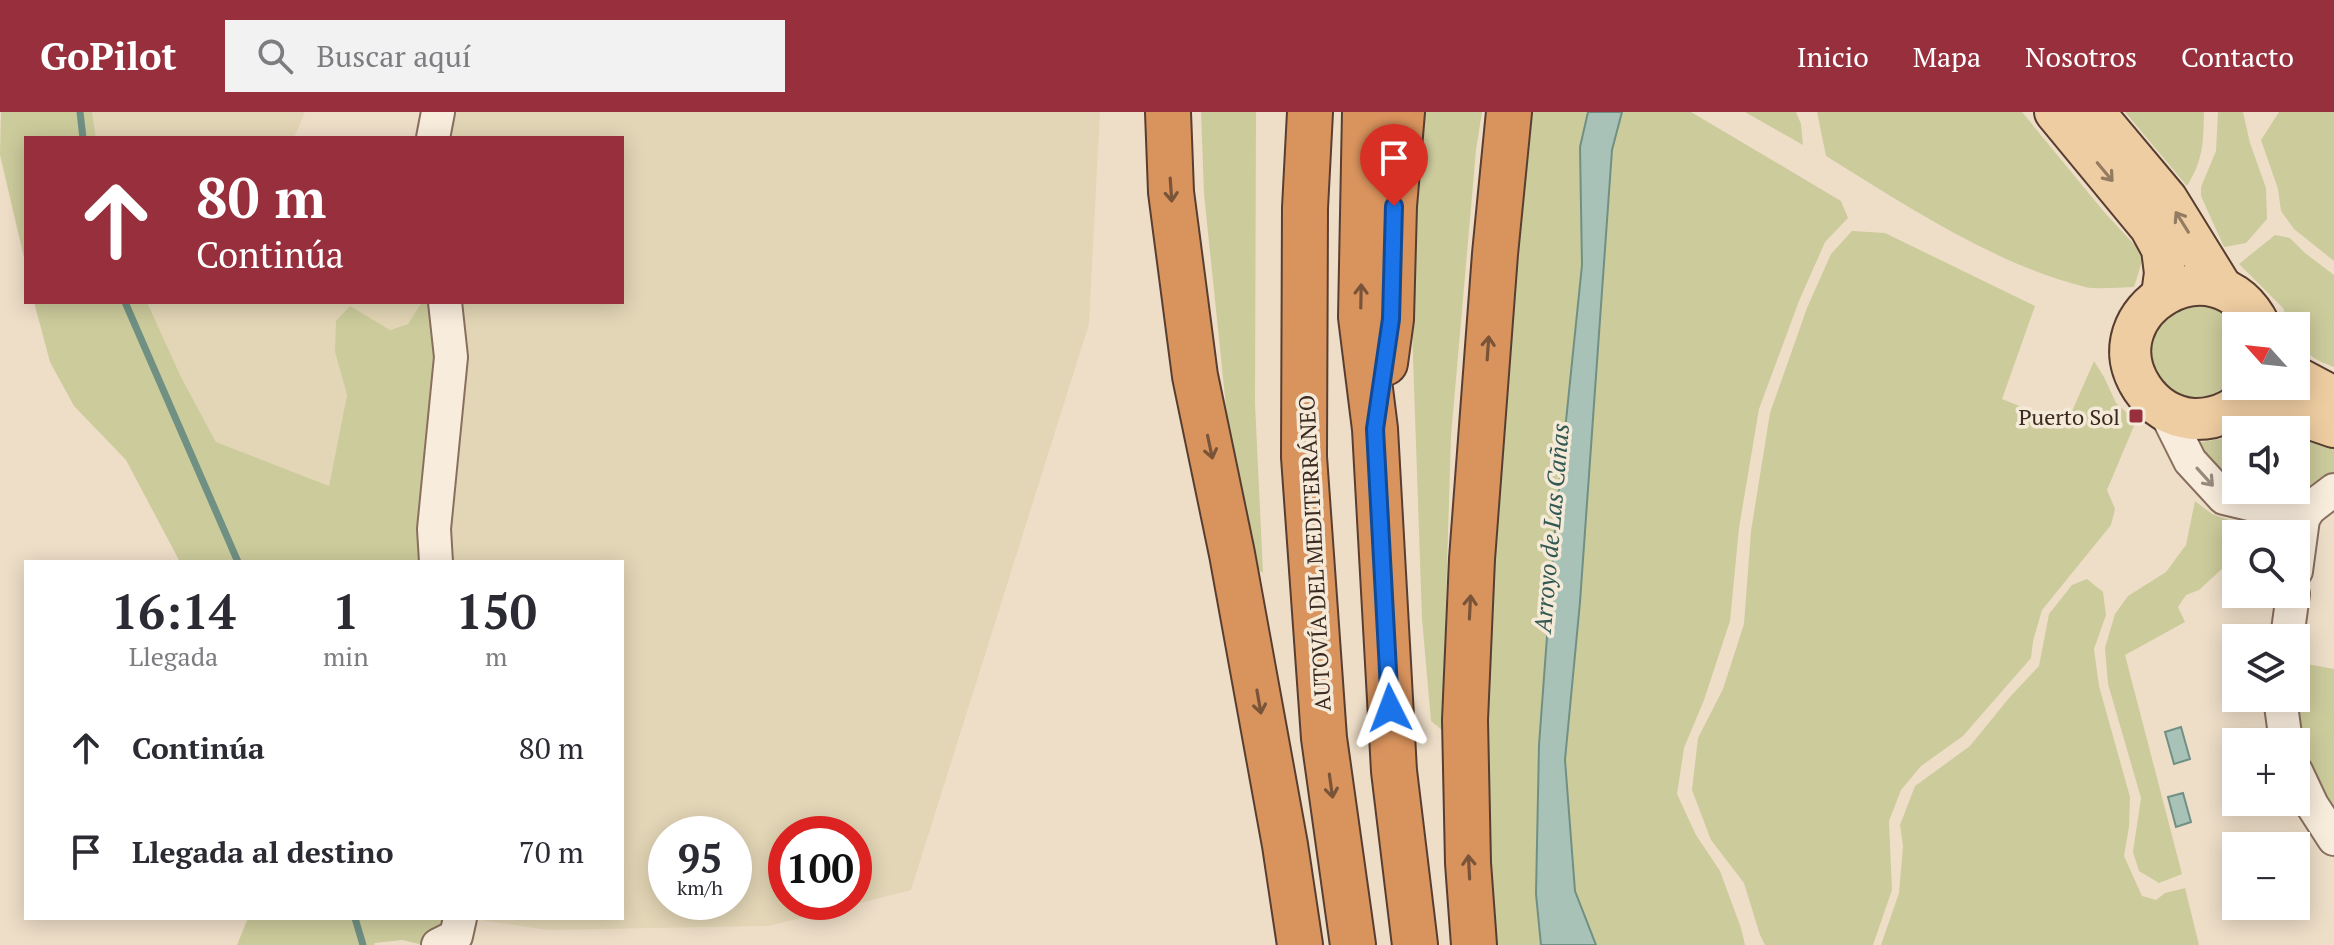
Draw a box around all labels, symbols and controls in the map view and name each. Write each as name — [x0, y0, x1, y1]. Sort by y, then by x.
search box — [225, 20, 785, 92]
text: GoPilot — [40, 31, 177, 81]
icon: search — [253, 34, 297, 78]
text: Buscar aquí — [317, 36, 471, 76]
text: Inicio — [1797, 38, 1869, 75]
text: Mapa — [1913, 38, 1981, 75]
text: Nosotros — [2025, 38, 2137, 75]
text: Contacto — [2181, 38, 2294, 75]
pin — [1360, 124, 1428, 206]
icon: arrive — [1372, 136, 1416, 180]
text: 80 m — [196, 160, 326, 234]
one-way arrow — [2096, 161, 2114, 182]
icon: ahead — [64, 168, 168, 272]
one-way arrow — [1164, 176, 1179, 203]
one-way arrow — [2173, 211, 2190, 233]
text: Continúa — [196, 231, 344, 278]
one-way arrow — [1353, 283, 1369, 310]
north arrow — [2222, 312, 2310, 400]
map controls — [2222, 312, 2310, 920]
one-way arrow — [1481, 335, 1496, 362]
street label: AUTOVÍA DEL MEDITERRÁNEO — [1291, 394, 1337, 712]
place label: Puerto Sol — [2019, 402, 2120, 431]
marker: Puerto Sol — [2127, 407, 2145, 425]
button: sound — [2222, 416, 2310, 504]
water label: Arroyo de Las Cañas — [1526, 422, 1576, 636]
one-way arrow — [1203, 434, 1218, 459]
one-way arrow — [2195, 467, 2213, 487]
button: search — [2222, 520, 2310, 608]
text: 16:14 — [111, 579, 236, 643]
text: 1 — [332, 579, 359, 643]
text: 150 — [456, 579, 537, 643]
one-way arrow — [1462, 594, 1477, 621]
button: layers — [2222, 624, 2310, 712]
text: Llegada — [129, 639, 218, 673]
text: min — [323, 639, 369, 673]
text: m — [485, 639, 508, 673]
position arrow — [1348, 666, 1432, 750]
one-way arrow — [1253, 689, 1268, 714]
icon: ahead — [64, 726, 108, 770]
text: Continúa — [132, 728, 265, 768]
text: 80 m — [519, 728, 584, 768]
button: + — [2222, 728, 2310, 816]
one-way arrow — [1324, 773, 1339, 798]
speed limit sign: 100 — [768, 816, 872, 920]
icon: arrive — [64, 830, 108, 874]
text: 95 — [677, 831, 723, 884]
text: Llegada al destino — [132, 832, 393, 872]
text: 70 m — [519, 832, 584, 872]
button: − — [2222, 832, 2310, 920]
one-way arrow — [1461, 854, 1476, 881]
text: km/h — [677, 874, 723, 901]

